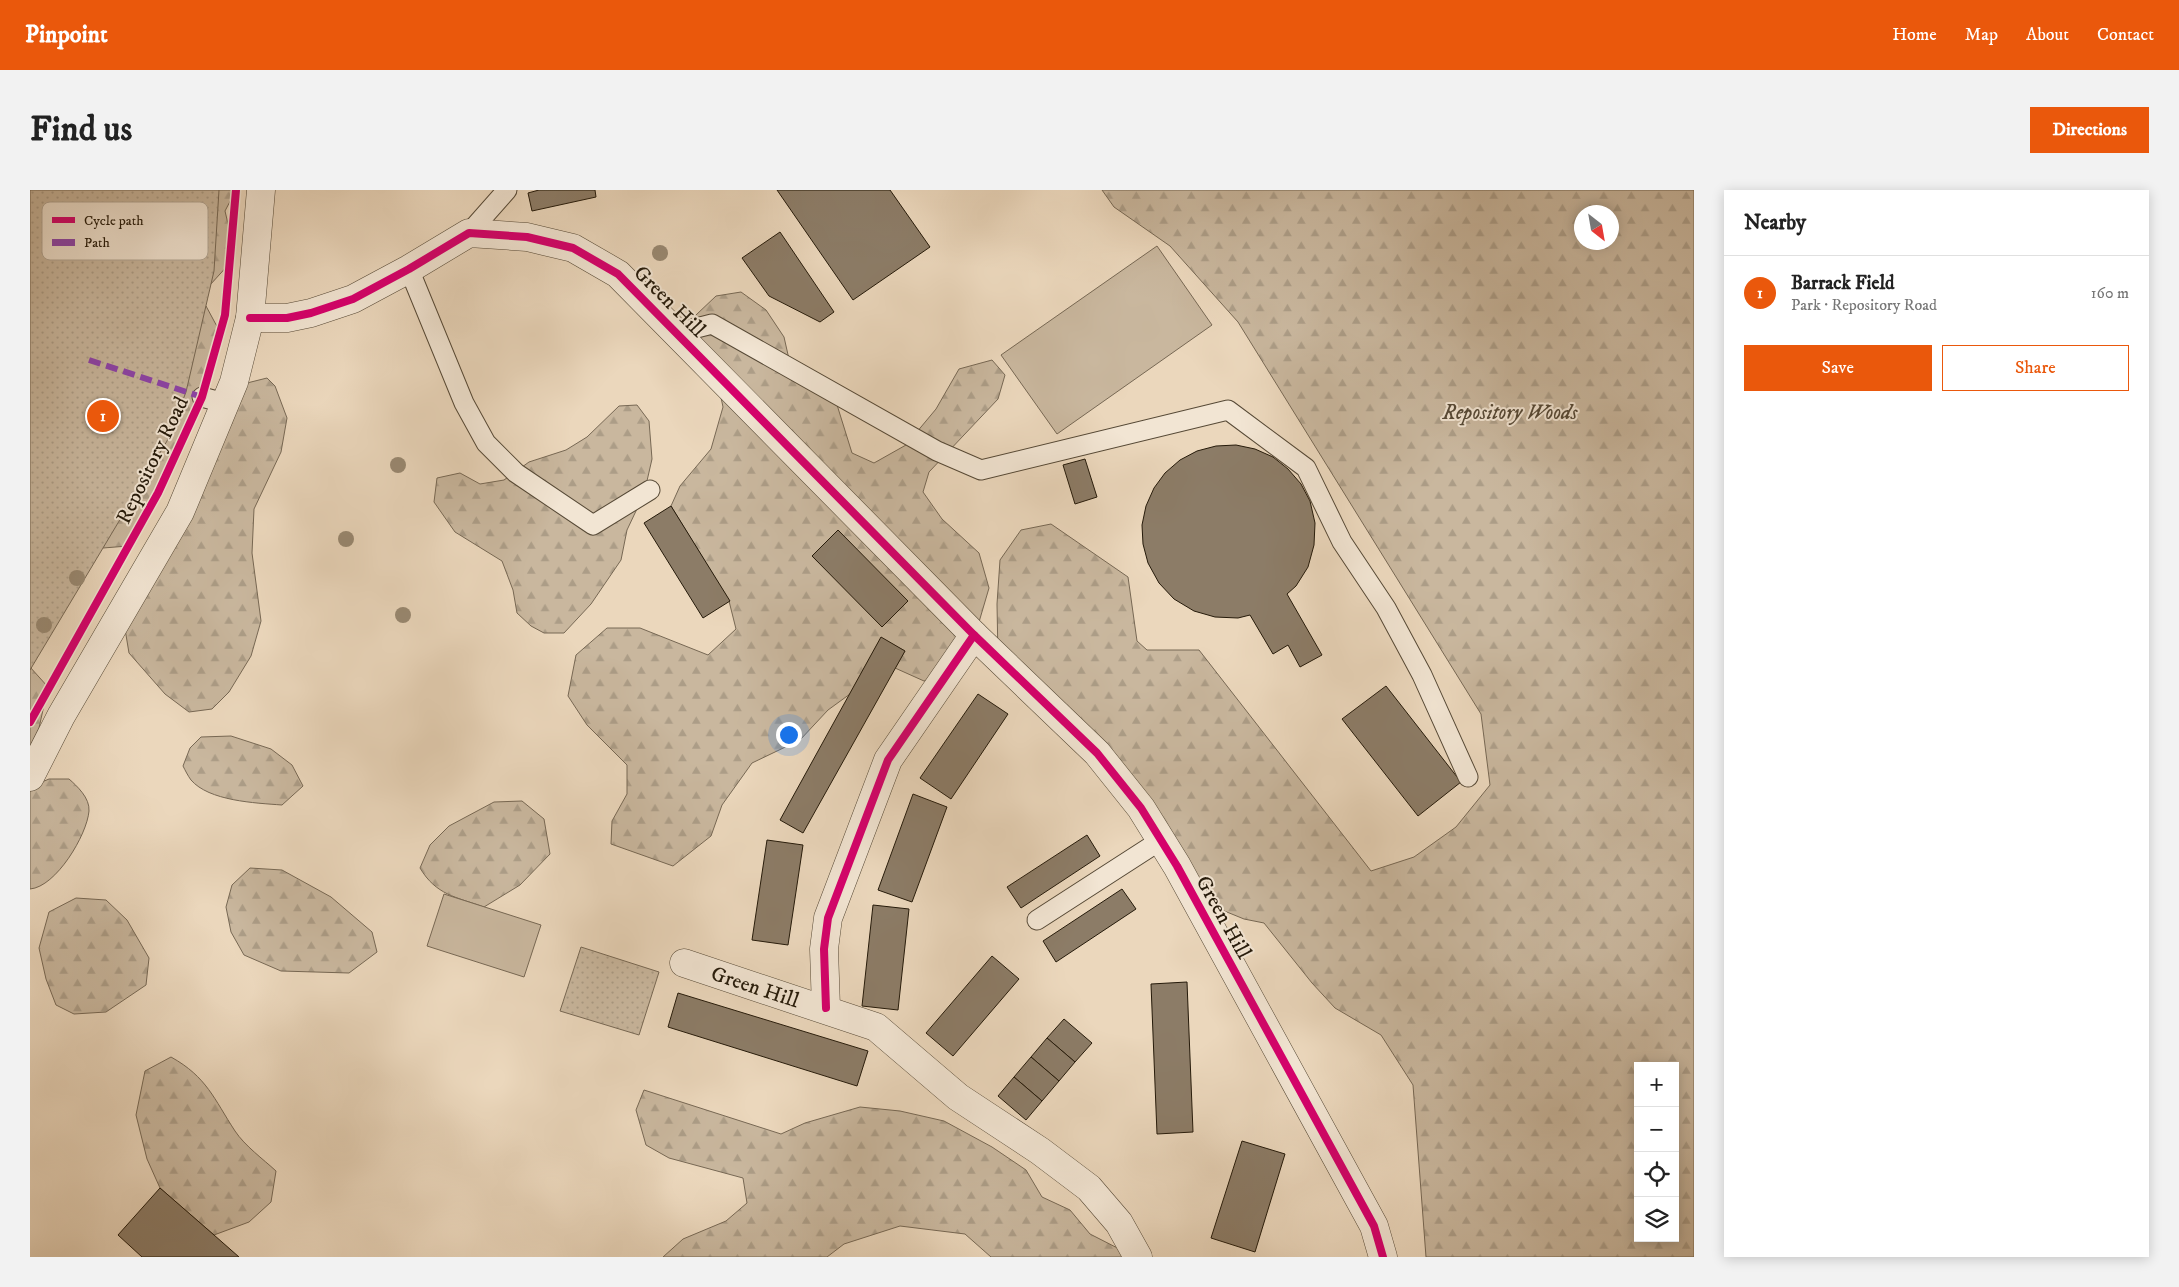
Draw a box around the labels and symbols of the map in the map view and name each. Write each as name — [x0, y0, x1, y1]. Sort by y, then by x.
legend — [42, 202, 208, 260]
north arrow — [1574, 205, 1619, 250]
text: Cycle path — [84, 212, 144, 230]
text: Path — [84, 234, 111, 252]
street label: Green Hill — [628, 260, 711, 344]
street label: Repository Road — [111, 392, 195, 528]
pin: 1 — [87, 397, 119, 435]
park label: Repository Woods — [1442, 400, 1578, 426]
your location — [776, 722, 802, 748]
street label: Green Hill — [1190, 871, 1257, 964]
street label: Green Hill — [708, 961, 803, 1015]

